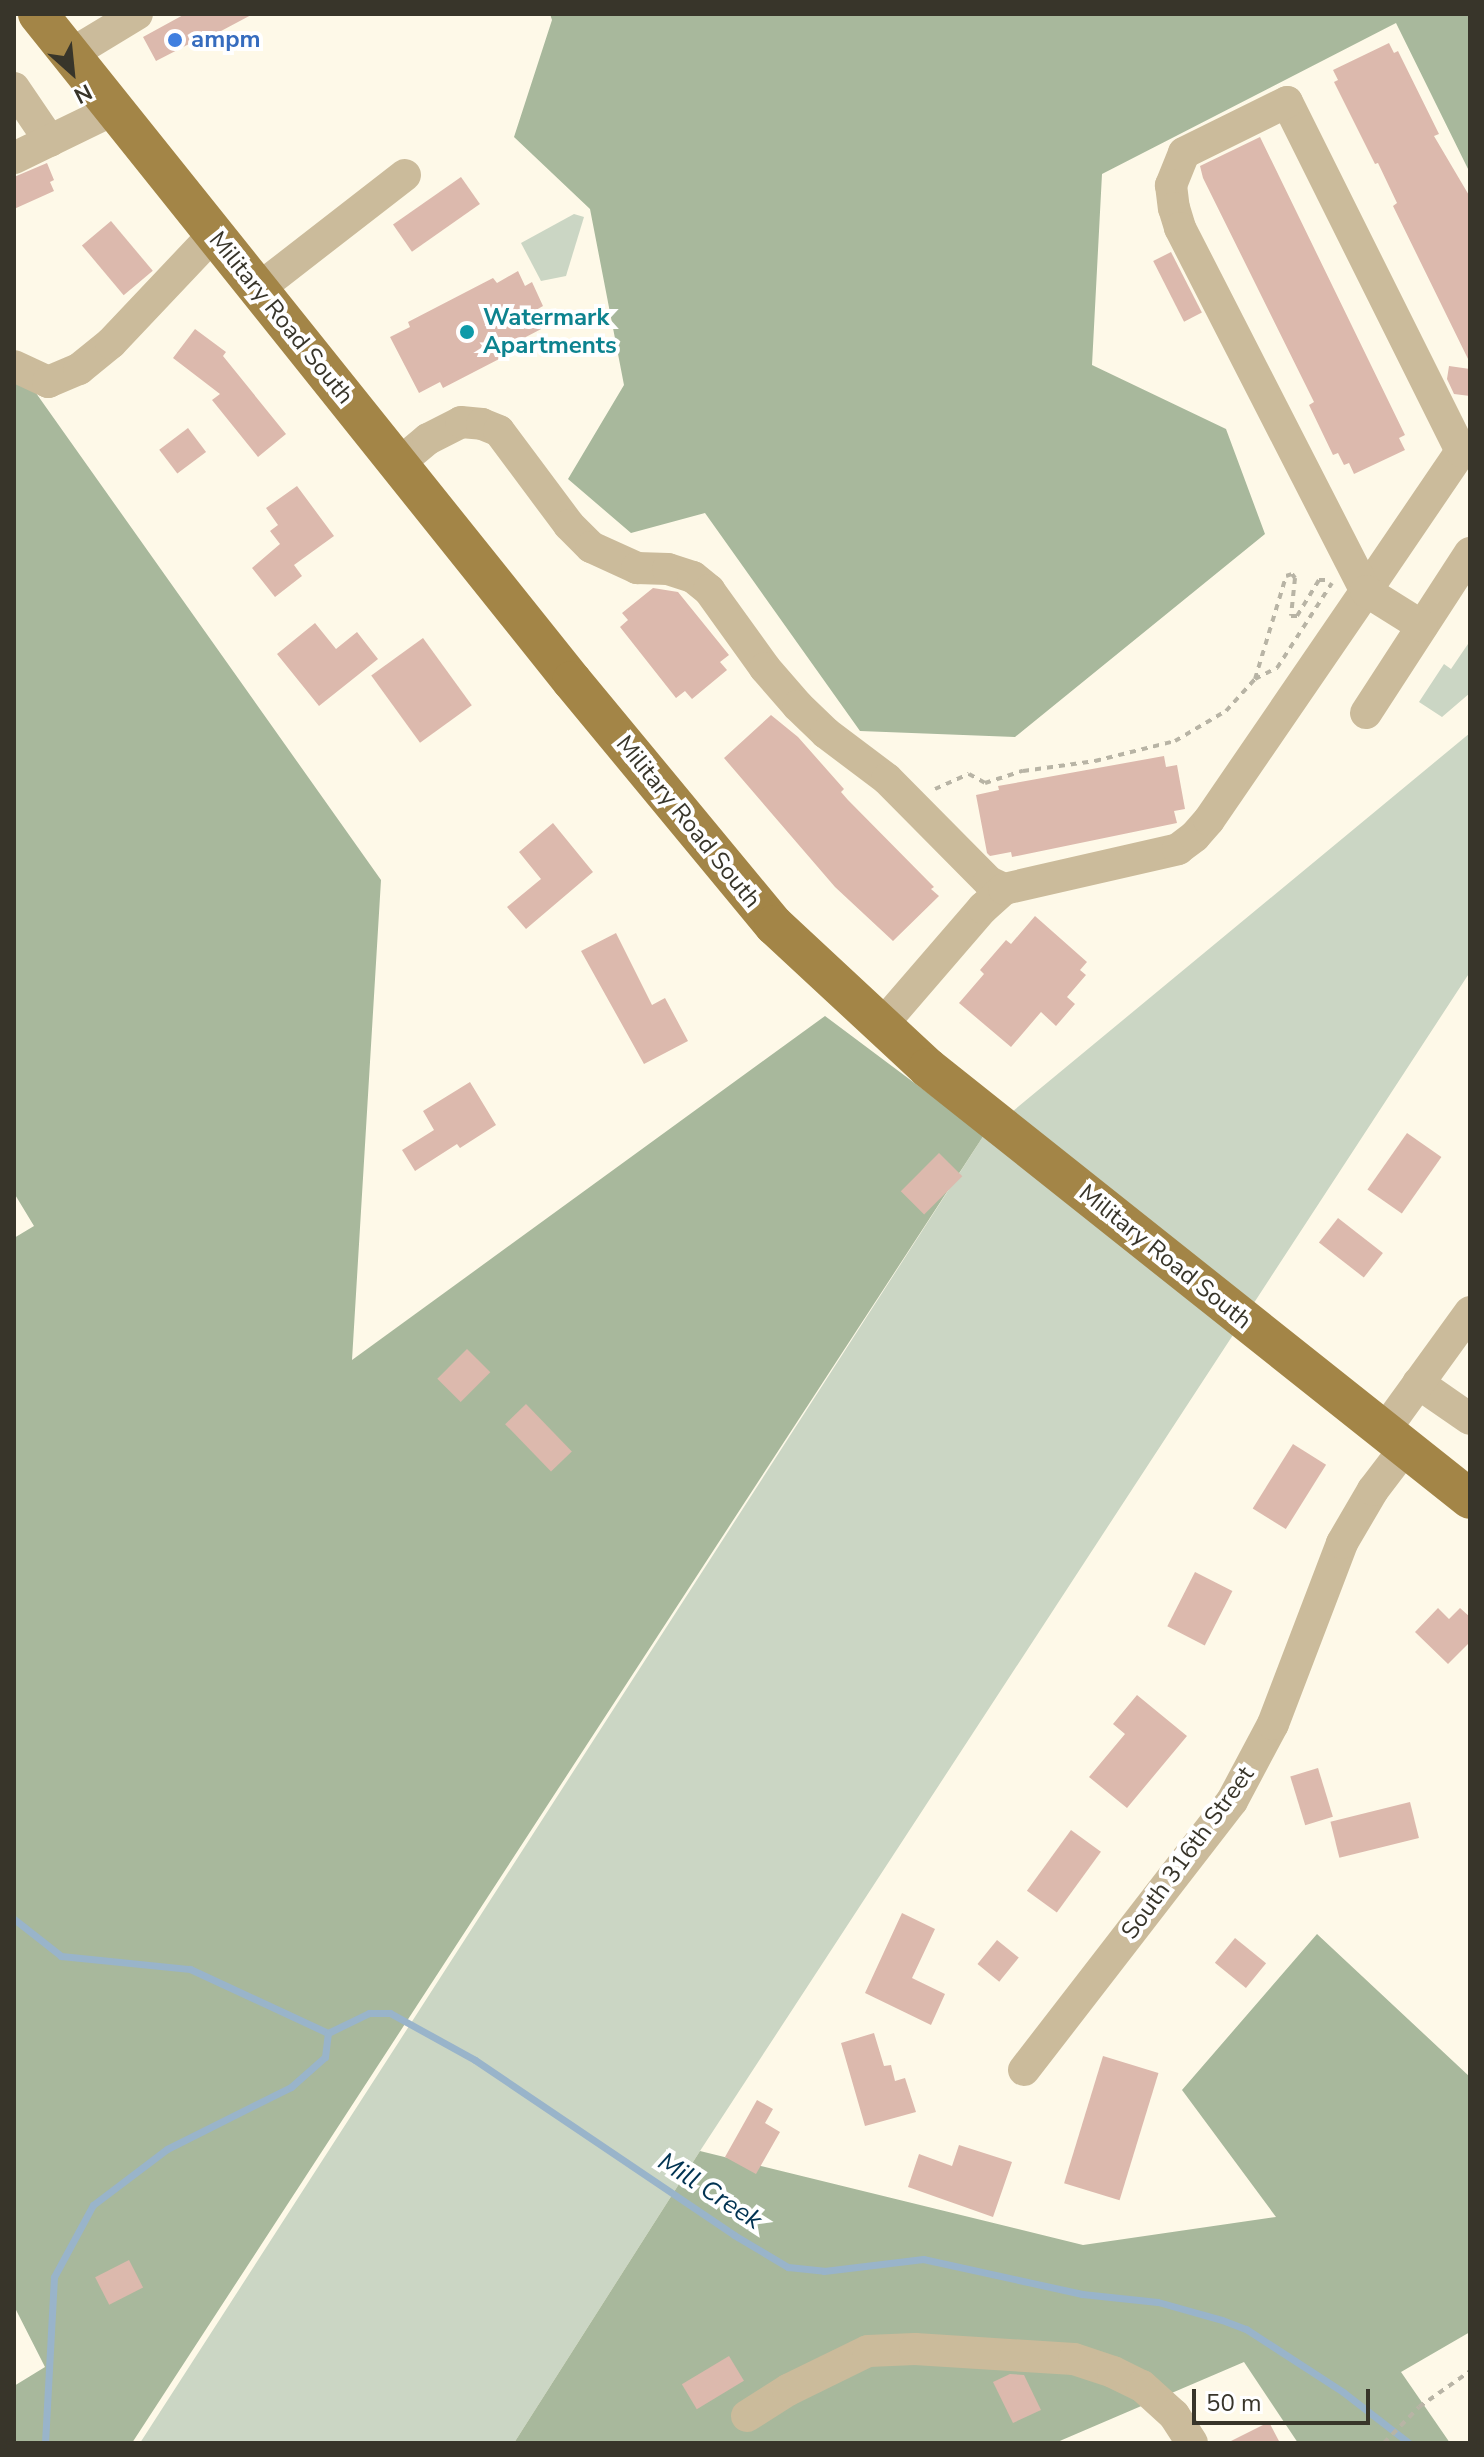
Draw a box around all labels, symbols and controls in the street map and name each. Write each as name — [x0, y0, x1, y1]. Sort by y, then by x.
place label: ampm — [191, 26, 261, 54]
marker: ampm — [166, 31, 184, 49]
north arrow — [32, 32, 112, 112]
text: N — [69, 76, 97, 110]
street label: Military Road South — [203, 226, 359, 410]
place label: Watermark Apartments — [483, 304, 617, 360]
marker: Watermark Apartments — [458, 323, 476, 341]
street label: Military Road South — [610, 730, 766, 914]
street label: Military Road South — [1073, 1179, 1257, 1335]
street label: South 316th Street — [1116, 1761, 1260, 1945]
water label: Mill Creek — [652, 2146, 768, 2236]
scale bar — [1196, 2373, 1374, 2423]
text: 50 m — [1206, 2387, 1262, 2419]

